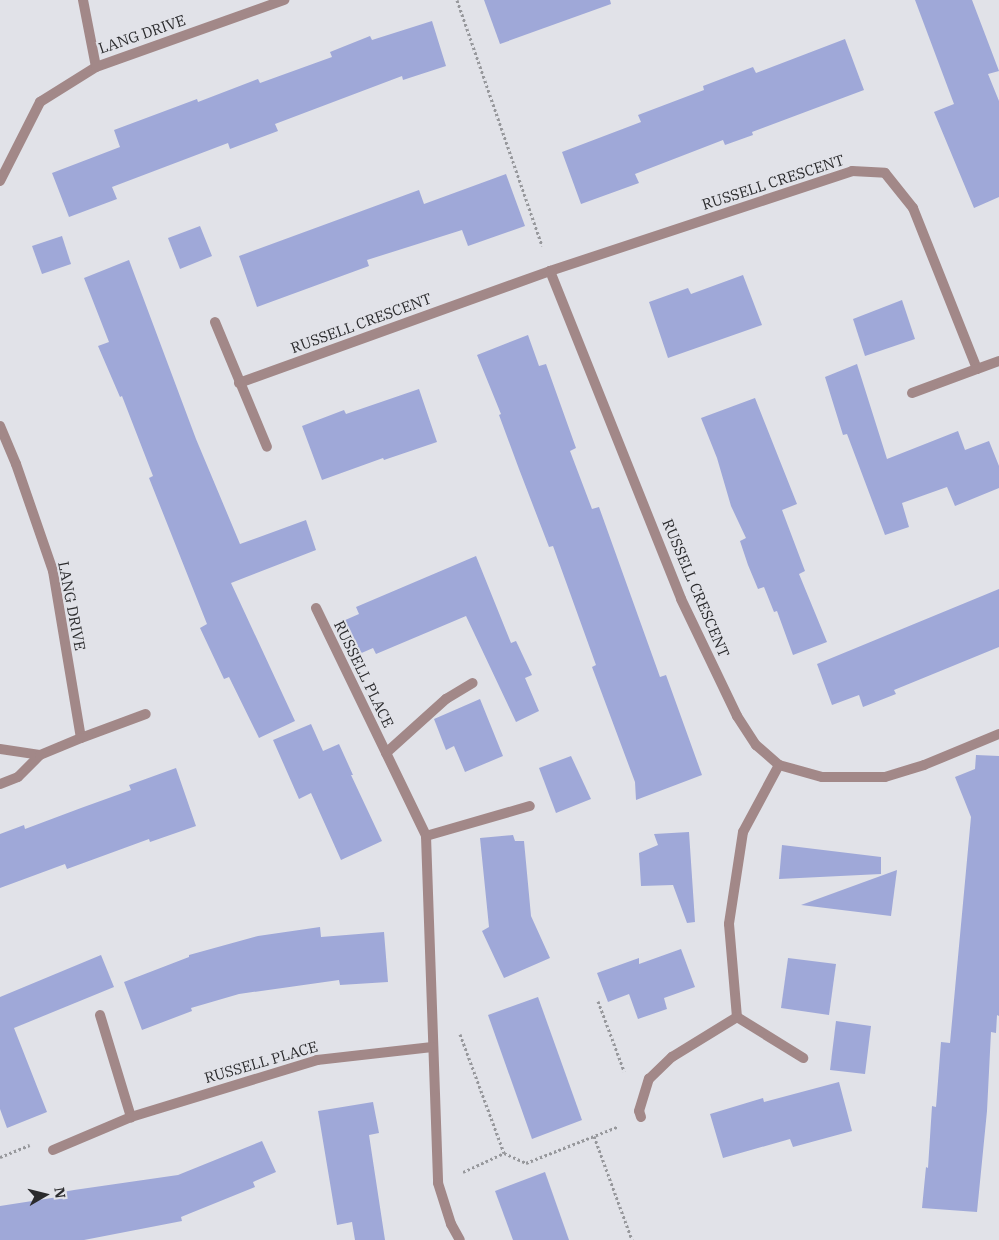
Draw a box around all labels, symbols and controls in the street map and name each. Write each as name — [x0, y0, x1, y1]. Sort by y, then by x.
street label: LANG DRIVE — [96, 11, 188, 57]
street label: RUSSELL CRESCENT — [700, 151, 846, 213]
street label: RUSSELL CRESCENT — [288, 289, 434, 357]
street label: RUSSELL CRESCENT — [659, 516, 733, 660]
street label: LANG DRIVE — [55, 560, 89, 652]
street label: RUSSELL PLACE — [330, 617, 398, 731]
street label: RUSSELL PLACE — [202, 1037, 320, 1087]
north arrow — [20, 1170, 70, 1220]
text: N — [50, 1186, 70, 1200]

